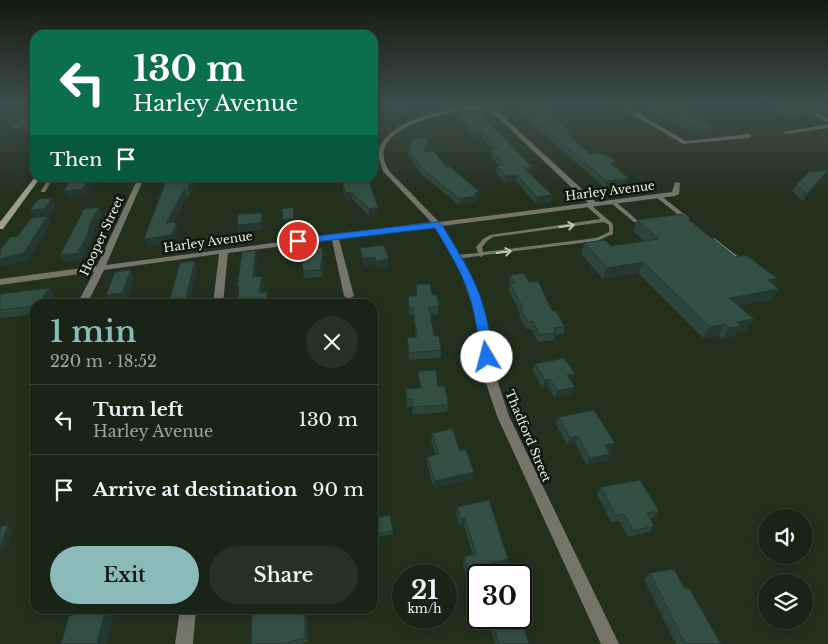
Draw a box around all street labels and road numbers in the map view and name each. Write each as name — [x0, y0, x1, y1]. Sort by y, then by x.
street label: Harley Avenue — [564, 178, 656, 203]
street label: Hooper Street — [76, 193, 127, 278]
street label: Harley Avenue — [162, 228, 254, 255]
street label: Thadford Street — [502, 388, 555, 485]

